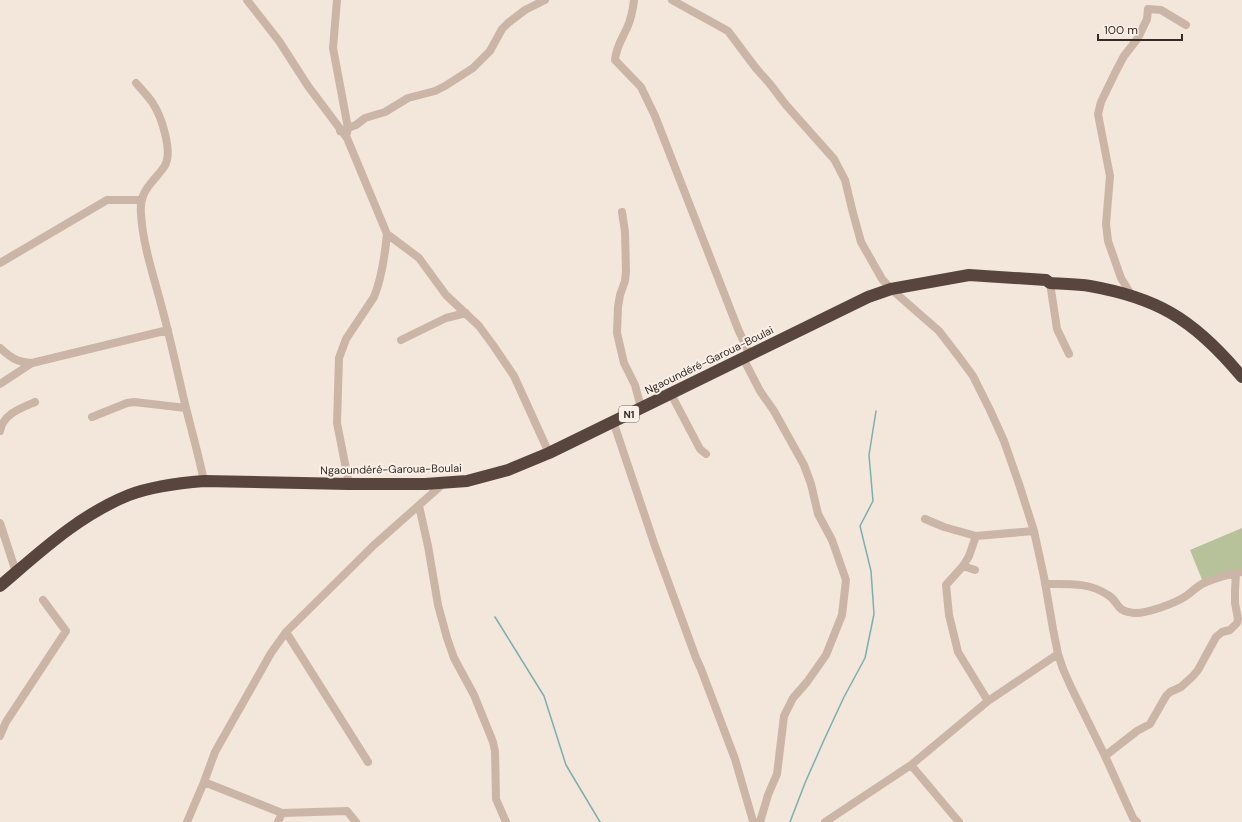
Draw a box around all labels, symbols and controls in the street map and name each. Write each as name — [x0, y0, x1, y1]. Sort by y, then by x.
scale bar — [1098, 16, 1182, 42]
text: 100 m — [1104, 22, 1138, 38]
street label: Ngaoundéré-Garoua-Boulai — [642, 323, 776, 397]
road number: N1 — [619, 406, 639, 422]
street label: Ngaoundéré-Garoua-Boulai — [320, 461, 462, 477]

